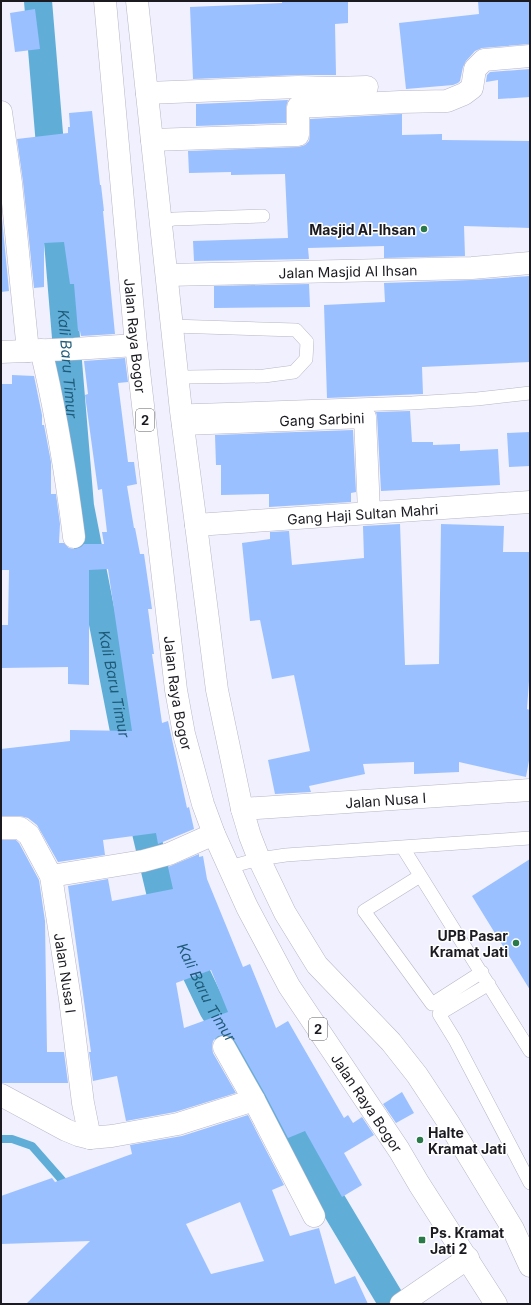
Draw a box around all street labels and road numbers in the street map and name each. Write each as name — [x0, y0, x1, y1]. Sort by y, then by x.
street label: Jalan Masjid Al Ihsan — [278, 261, 418, 281]
street label: Jalan Raya Bogor — [122, 277, 150, 394]
road number: 2 — [136, 409, 154, 431]
street label: Gang Sarbini — [279, 409, 365, 429]
street label: Gang Haji Sultan Mahri — [286, 500, 439, 527]
street label: Jalan Raya Bogor — [161, 635, 196, 752]
street label: Jalan Nusa I — [345, 788, 427, 811]
street label: Jalan Nusa I — [51, 932, 80, 1014]
road number: 2 — [309, 1018, 327, 1040]
street label: Jalan Raya Bogor — [328, 1050, 406, 1155]

